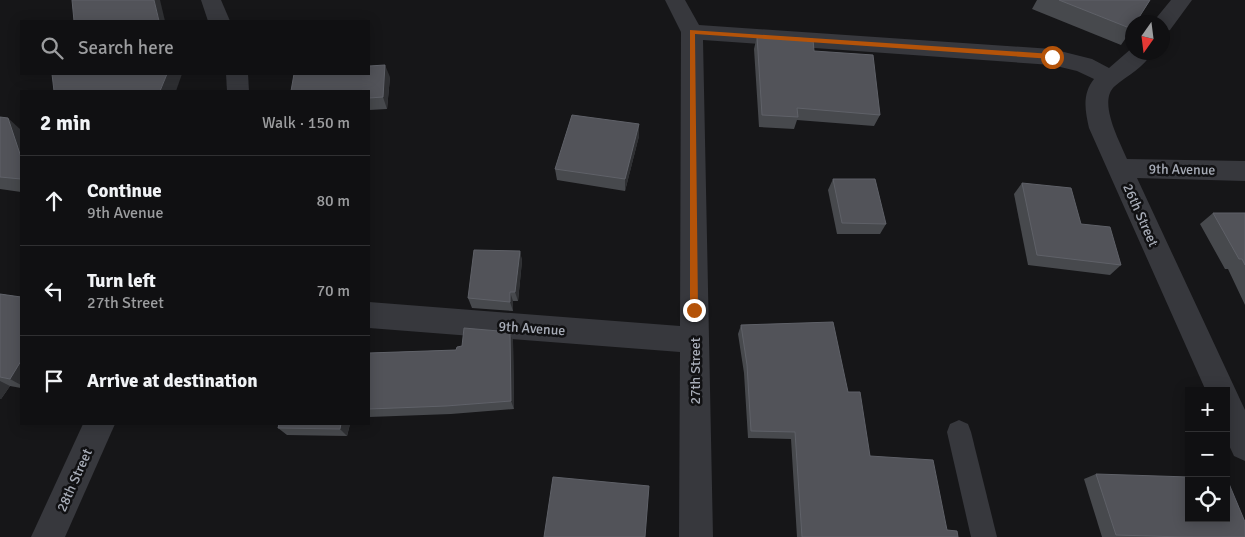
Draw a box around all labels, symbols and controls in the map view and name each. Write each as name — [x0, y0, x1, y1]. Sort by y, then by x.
north arrow — [1125, 15, 1170, 60]
search box — [20, 20, 370, 75]
icon: search — [38, 34, 66, 62]
text: Search here — [78, 36, 174, 60]
route start — [1041, 46, 1064, 69]
text: 2 min — [40, 110, 91, 136]
text: Walk · 150 m — [262, 113, 350, 133]
street label: 9th Avenue — [1148, 160, 1216, 179]
text: Continue — [87, 179, 162, 203]
street label: 26th Street — [1119, 181, 1162, 249]
icon: ahead — [40, 187, 68, 215]
text: 80 m — [316, 191, 350, 211]
text: 9th Avenue — [87, 203, 164, 223]
text: Turn left — [87, 269, 156, 293]
icon: left — [40, 277, 68, 305]
text: 70 m — [316, 281, 350, 301]
text: 27th Street — [87, 293, 164, 313]
route end — [683, 299, 706, 322]
street label: 9th Avenue — [498, 318, 566, 339]
street label: 27th Street — [687, 337, 704, 405]
icon: arrive — [40, 367, 68, 395]
text: Arrive at destination — [87, 369, 258, 393]
map controls — [1185, 387, 1230, 522]
button: + — [1185, 387, 1230, 432]
button: − — [1185, 432, 1230, 477]
street label: 28th Street — [53, 446, 96, 514]
button: locate — [1185, 477, 1230, 522]

